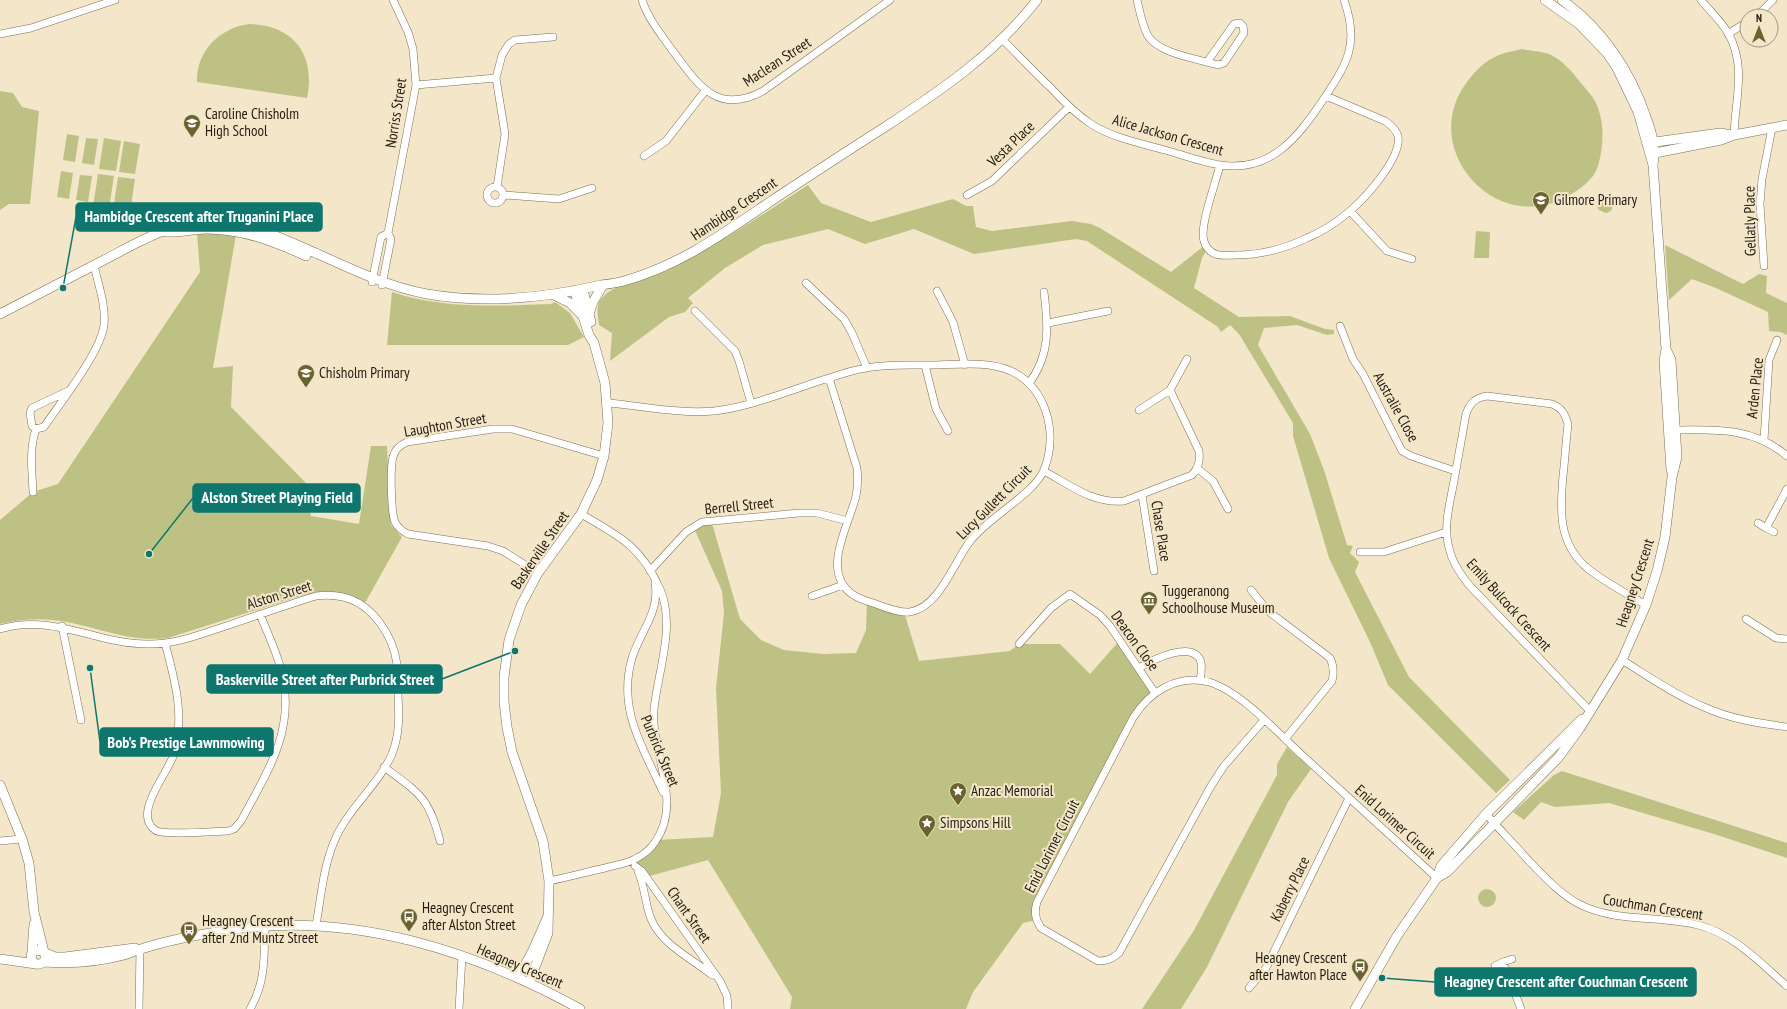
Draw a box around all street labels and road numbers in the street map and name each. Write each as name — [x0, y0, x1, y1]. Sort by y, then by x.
street label: Maclean Street — [739, 33, 814, 91]
street label: Norriss Street — [381, 77, 410, 149]
street label: Alice Jackson Crescent — [1111, 110, 1226, 159]
street label: Vesta Place — [982, 117, 1038, 171]
street label: Hambidge Crescent — [687, 173, 780, 244]
street label: Gellatly Place — [1739, 186, 1760, 256]
street label: Arden Place — [1742, 357, 1767, 419]
street label: Australie Close — [1369, 368, 1423, 445]
street label: Laughton Street — [402, 408, 487, 441]
street label: Lucy Gullett Circuit — [952, 460, 1035, 543]
street label: Berrell Street — [704, 492, 774, 519]
street label: Chase Place — [1147, 499, 1176, 563]
street label: Baskerville Street — [506, 507, 573, 593]
street label: Heagney Crescent — [1611, 536, 1658, 629]
street label: Emily Bulcock Crescent — [1463, 554, 1556, 655]
street label: Alston Street — [244, 576, 314, 613]
street label: Deacon Close — [1107, 607, 1164, 674]
street label: Purbrick Street — [637, 712, 684, 789]
street label: Enid Lorimer Circuit — [1351, 780, 1440, 863]
street label: Enid Lorimer Circuit — [1020, 796, 1083, 896]
street label: Kaberry Place — [1266, 853, 1313, 924]
street label: Chant Street — [663, 883, 716, 947]
street label: Couchman Crescent — [1602, 889, 1704, 924]
street label: Heagney Crescent — [474, 939, 566, 992]

